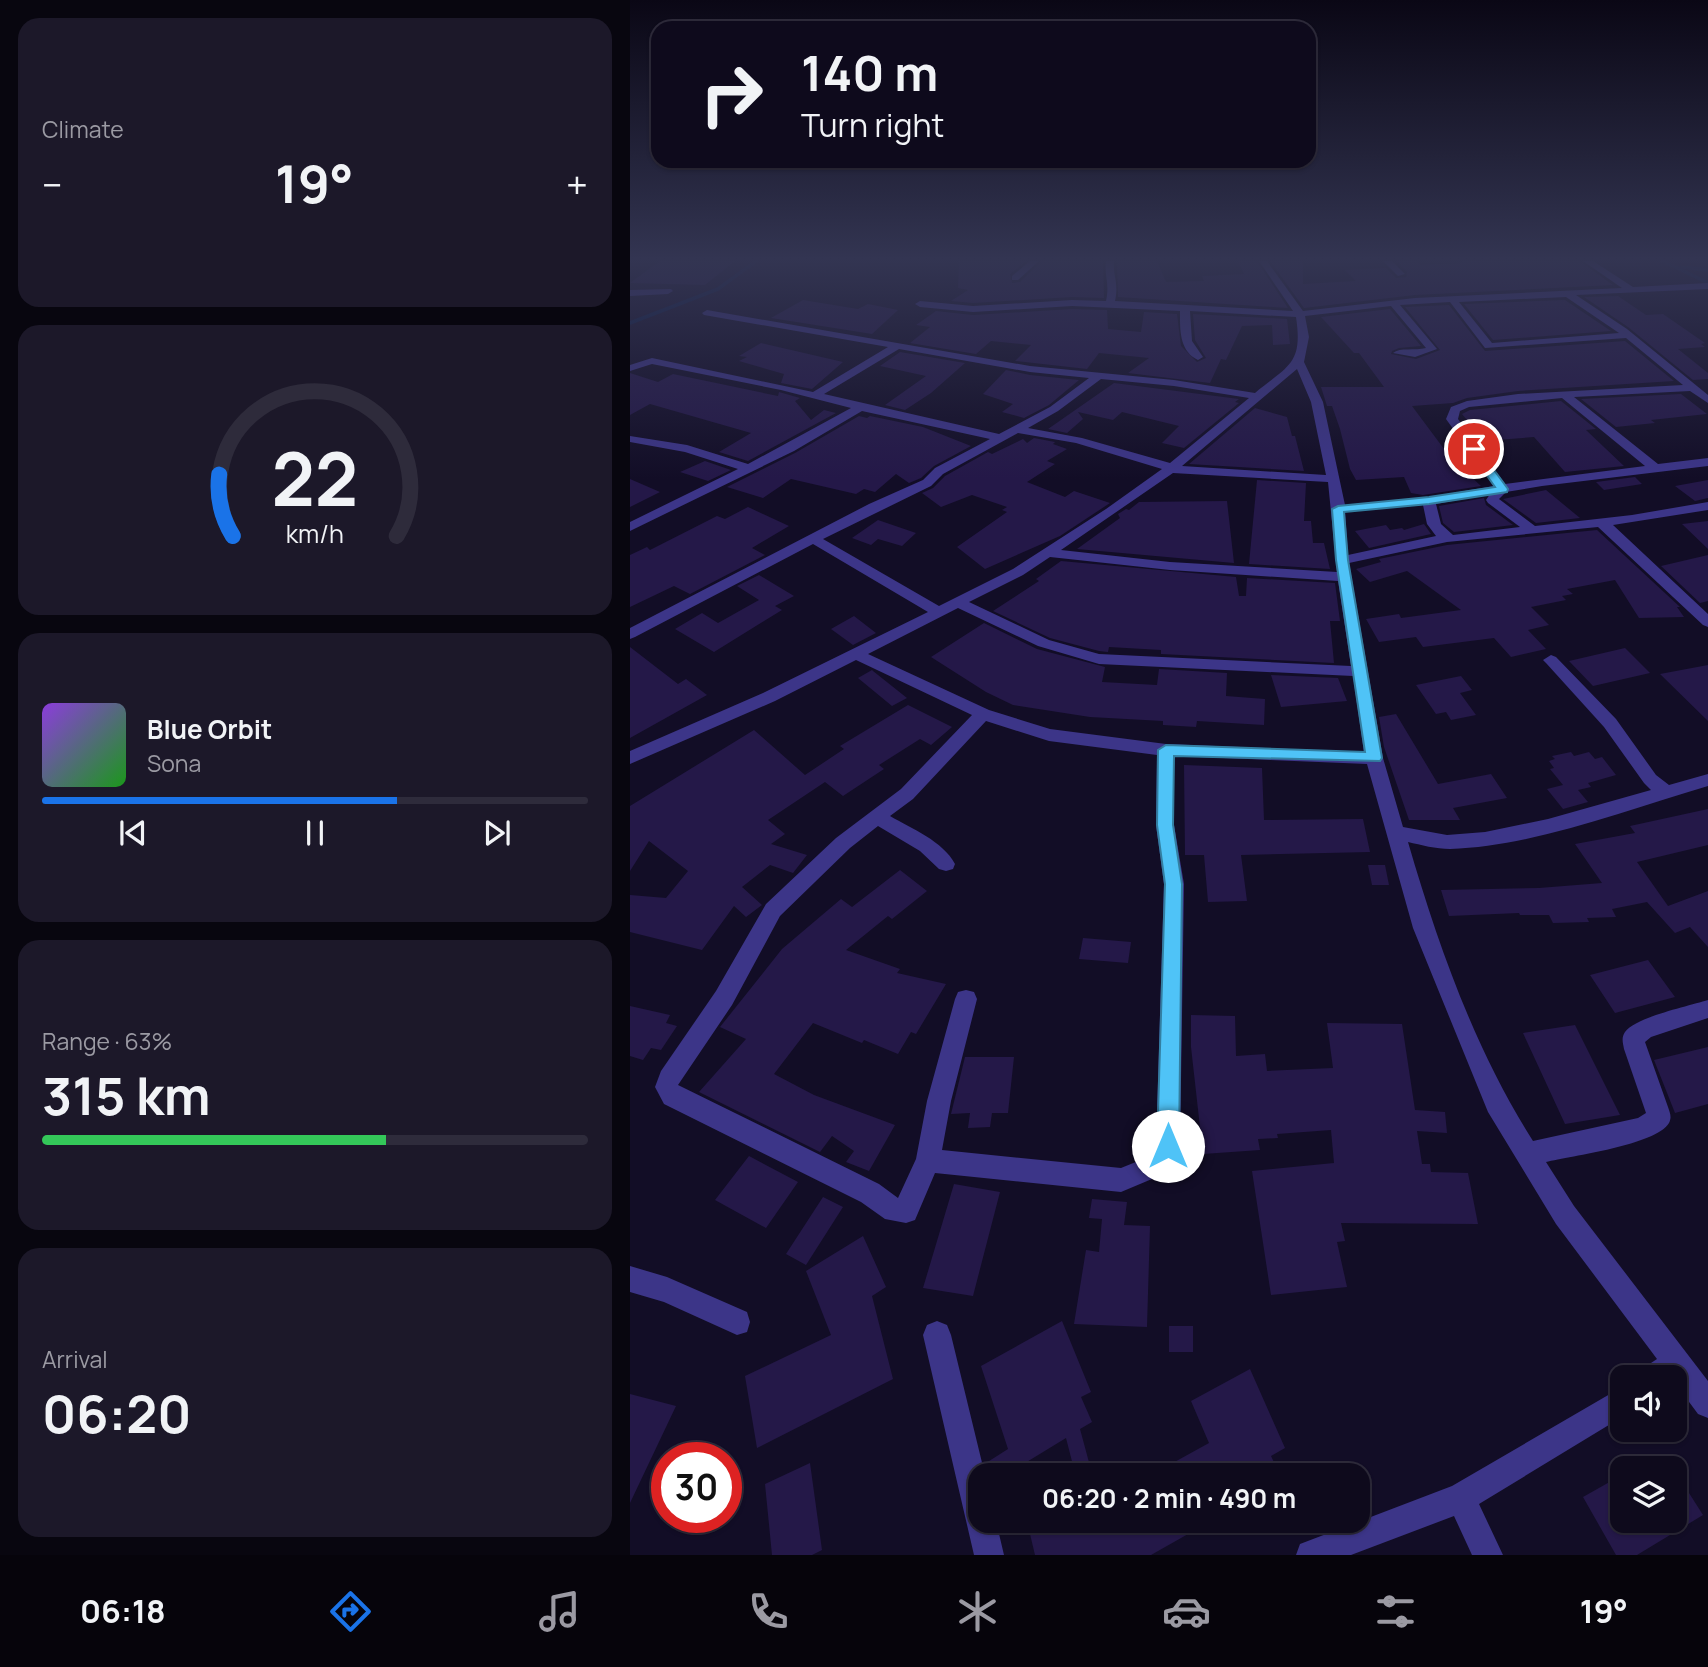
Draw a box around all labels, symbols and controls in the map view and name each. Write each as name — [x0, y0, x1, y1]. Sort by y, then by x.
text: 140 m — [801, 39, 938, 106]
icon: right — [686, 49, 777, 140]
text: Turn right — [801, 103, 944, 147]
text: Climate — [42, 113, 124, 145]
text: 19° — [275, 148, 354, 219]
text: − — [42, 158, 63, 210]
text: + — [566, 158, 588, 210]
pin — [1444, 419, 1504, 479]
text: 22 — [272, 429, 358, 529]
icon: arrive — [1455, 430, 1493, 468]
text: km/h — [286, 516, 344, 551]
text: Blue Orbit — [147, 711, 272, 747]
text: Sona — [147, 747, 201, 779]
icon: previous — [114, 814, 152, 852]
icon: pause — [296, 814, 334, 852]
icon: next — [478, 814, 516, 852]
text: Range · 63% — [42, 1025, 172, 1057]
text: 315 km — [42, 1060, 211, 1131]
position arrow — [1131, 1109, 1205, 1183]
text: Arrival — [42, 1343, 108, 1375]
map controls — [1610, 1365, 1687, 1533]
button: sound — [1610, 1365, 1687, 1442]
text: 06:20 — [42, 1378, 192, 1449]
speed limit sign: 30 — [651, 1442, 742, 1533]
button: layers — [1610, 1456, 1687, 1533]
text: 06:20 · 2 min · 490 m — [1042, 1480, 1296, 1516]
icon: directions — [326, 1587, 375, 1636]
icon: music — [535, 1587, 584, 1636]
icon: phone — [744, 1587, 793, 1636]
icon: climate — [953, 1587, 1002, 1636]
icon: car — [1162, 1587, 1211, 1636]
icon: filters — [1371, 1587, 1420, 1636]
text: 06:18 — [80, 1589, 166, 1633]
text: 19° — [1580, 1589, 1628, 1633]

